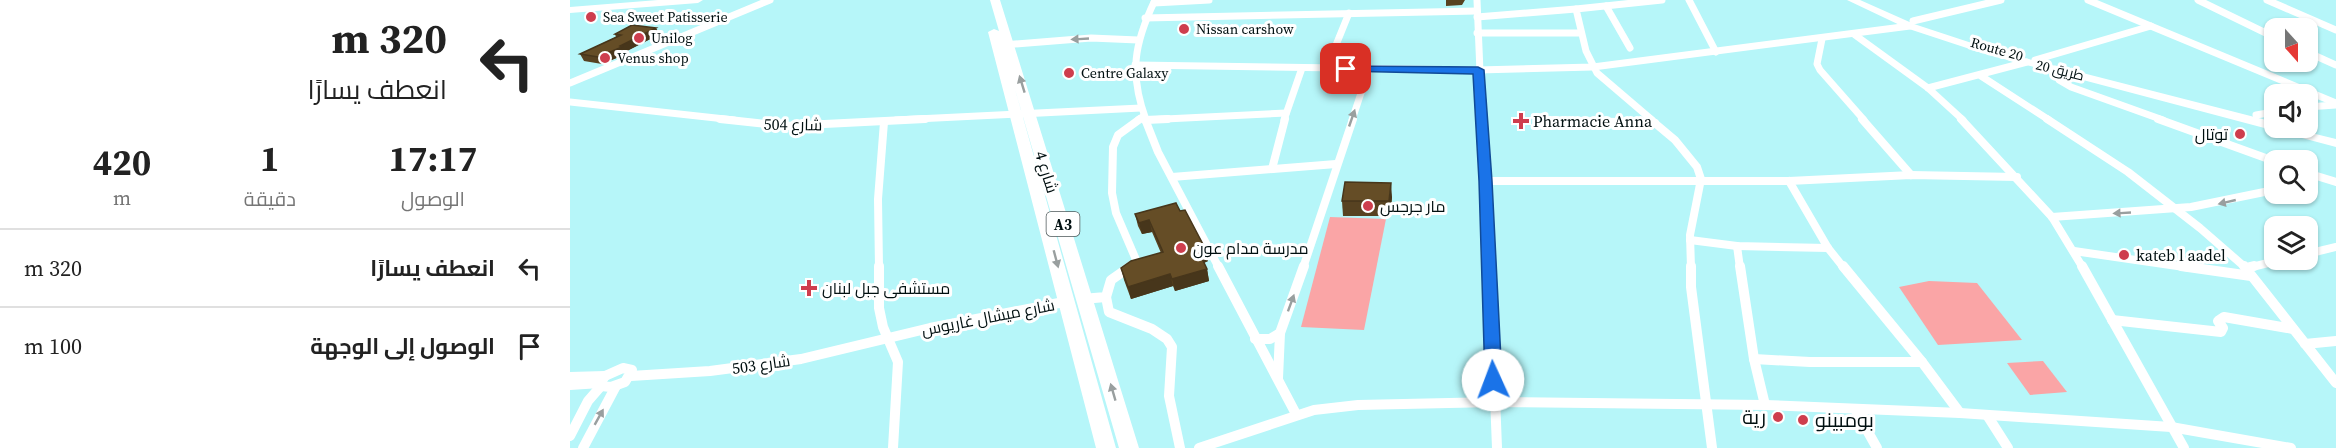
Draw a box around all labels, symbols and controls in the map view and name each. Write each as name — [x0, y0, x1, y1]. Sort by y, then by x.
place label: Sea Sweet Patisserie — [603, 7, 728, 27]
text: 320 m — [332, 9, 447, 67]
marker: Sea Sweet Patisserie — [584, 10, 598, 24]
north arrow — [2264, 18, 2318, 72]
map controls — [2264, 18, 2318, 270]
place label: Nissan carshow — [1196, 19, 1294, 39]
marker: Nissan carshow — [1177, 22, 1191, 36]
icon: left — [468, 24, 546, 102]
place label: Unilog — [651, 28, 693, 48]
marker: Unilog — [632, 31, 646, 45]
street label: Route 20 — [1968, 32, 2026, 66]
one-way arrow — [1070, 34, 1089, 43]
pin — [1320, 43, 1371, 94]
place label: Venus shop — [617, 48, 689, 68]
marker: Venus shop — [598, 51, 612, 65]
icon: arrive — [1329, 52, 1362, 85]
street label: طريق 20 — [2034, 54, 2086, 86]
place label: Centre Galaxy — [1081, 63, 1169, 83]
marker: Centre Galaxy — [1062, 66, 1076, 80]
text: انعطف يسارًا — [308, 71, 447, 108]
one-way arrow — [1017, 75, 1026, 93]
button: sound — [2264, 84, 2318, 138]
one-way arrow — [1347, 109, 1357, 127]
place label: Pharmacie Anna — [1533, 110, 1653, 132]
street label: شارع 504 — [763, 112, 823, 137]
marker: Pharmacie Anna — [1514, 114, 1528, 128]
place label: توتال — [2195, 123, 2229, 145]
marker: توتال — [2233, 127, 2247, 141]
text: 1 — [260, 134, 280, 183]
text: 17:17 — [389, 134, 477, 183]
text: 420 — [93, 138, 151, 187]
street label: شارع 4 — [1029, 148, 1064, 196]
button: search — [2264, 150, 2318, 204]
text: m — [113, 184, 131, 212]
text: دقيقة — [244, 185, 296, 213]
text: الوصول — [401, 185, 465, 213]
place label: مار جرجس — [1380, 195, 1445, 217]
one-way arrow — [2218, 198, 2237, 208]
marker: مار جرجس — [1361, 199, 1375, 213]
one-way arrow — [2112, 209, 2131, 218]
road number: A3 — [1046, 212, 1080, 236]
button: layers — [2264, 216, 2318, 270]
place label: مدرسة مدام عون — [1193, 237, 1309, 260]
marker: مدرسة مدام عون — [1174, 241, 1188, 255]
place label: kateb l aadel — [2136, 244, 2226, 266]
marker: kateb l aadel — [2117, 248, 2131, 262]
one-way arrow — [1052, 250, 1061, 268]
icon: left — [513, 252, 546, 285]
text: 320 m — [24, 253, 82, 283]
text: انعطف يسارًا — [370, 253, 495, 283]
place label: مستشفى جبل لبنان — [822, 277, 950, 299]
marker: مستشفى جبل لبنان — [800, 279, 818, 297]
street label: شارع ميشال غاريوس — [920, 293, 1057, 342]
one-way arrow — [1286, 294, 1296, 312]
icon: arrive — [513, 330, 546, 363]
text: 100 m — [24, 331, 82, 361]
text: الوصول إلى الوجهة — [310, 331, 495, 361]
position arrow — [1461, 348, 1525, 412]
street label: شارع 503 — [730, 349, 792, 380]
one-way arrow — [1108, 383, 1117, 401]
place label: رية — [1742, 403, 1766, 431]
place label: بومبينو — [1815, 406, 1874, 434]
one-way arrow — [594, 408, 604, 425]
marker: رية — [1771, 410, 1785, 424]
marker: بومبينو — [1796, 413, 1810, 427]

